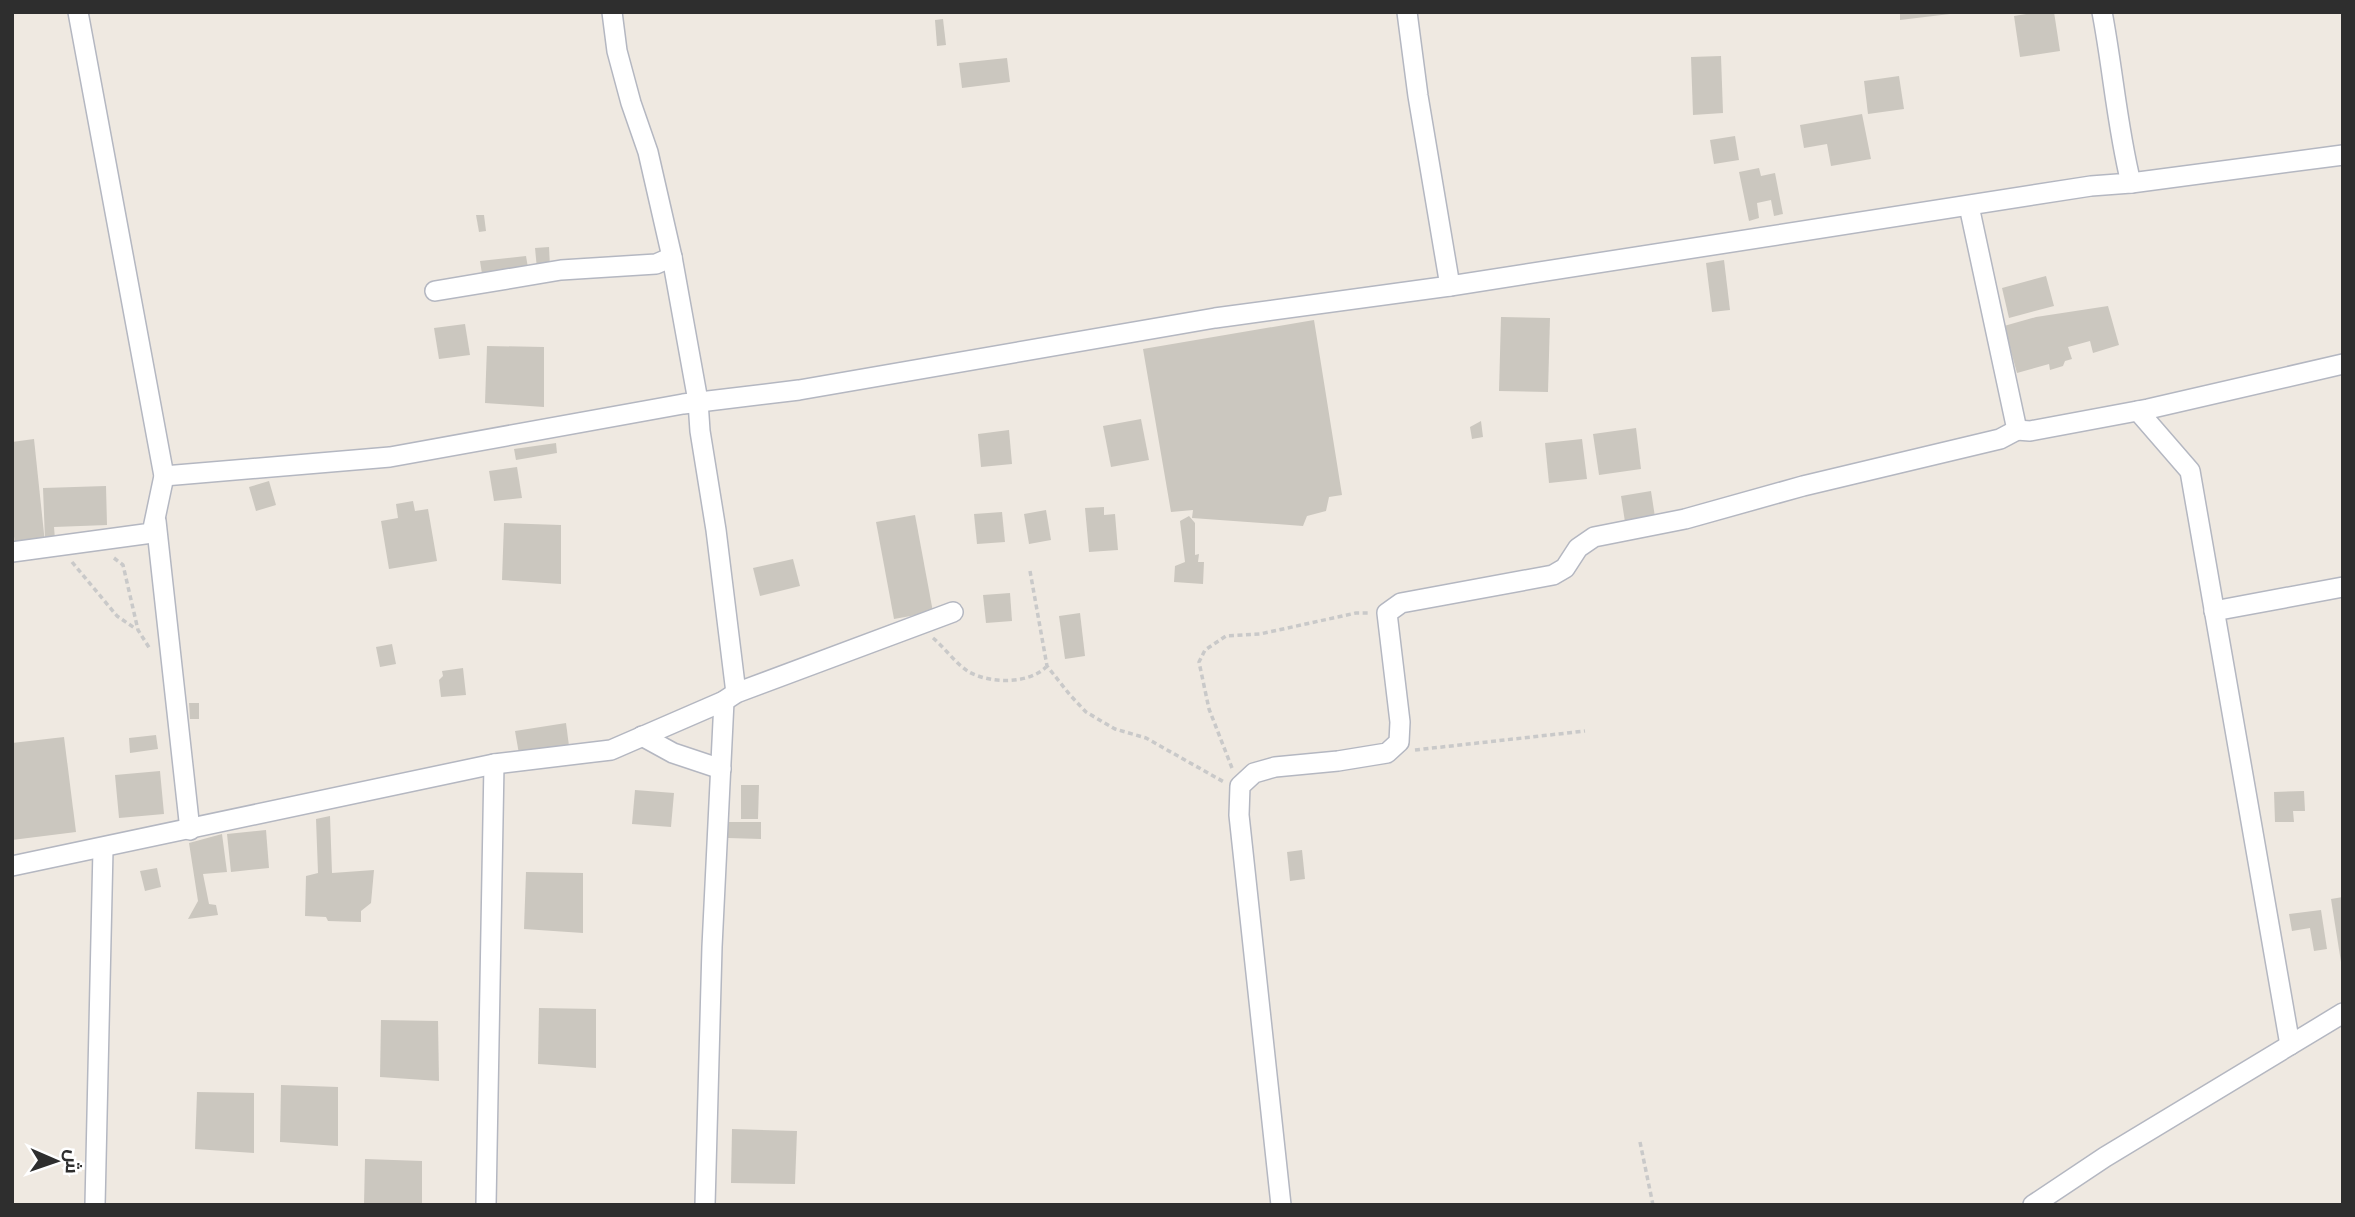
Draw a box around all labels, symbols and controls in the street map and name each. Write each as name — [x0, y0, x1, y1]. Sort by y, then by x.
north arrow — [21, 1126, 91, 1196]
text: ش — [59, 1149, 86, 1174]

